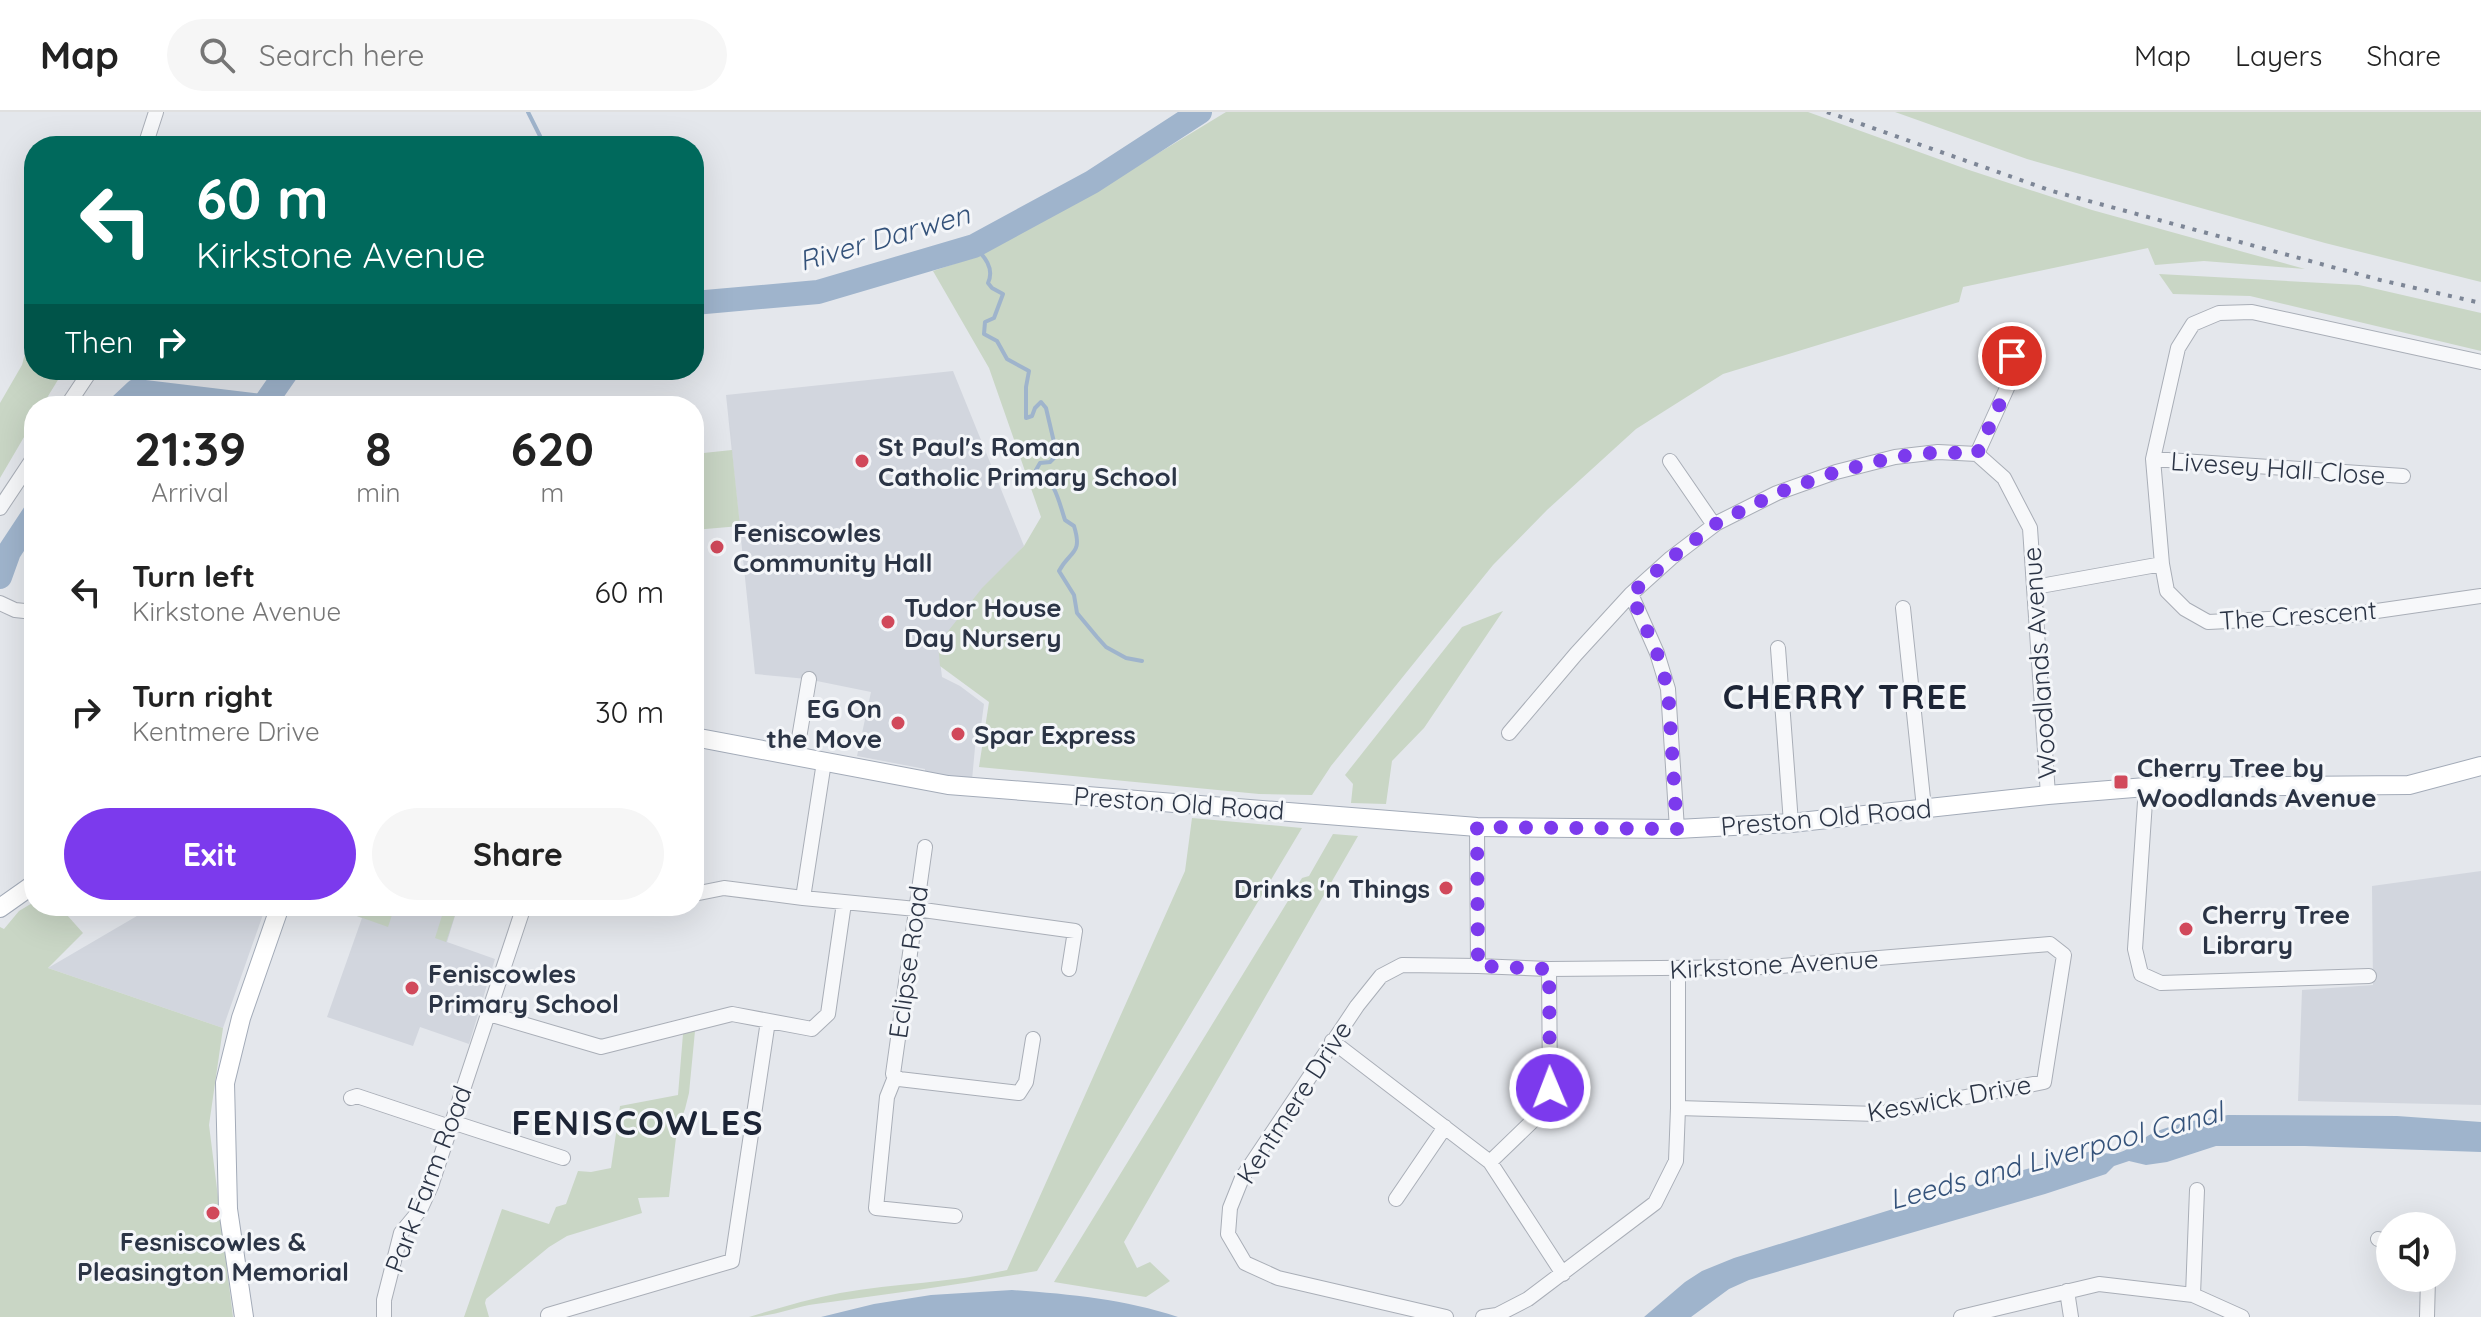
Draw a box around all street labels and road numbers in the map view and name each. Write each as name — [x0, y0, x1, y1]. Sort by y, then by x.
street label: Livesey Hall Close — [2170, 444, 2386, 492]
street label: Woodlands Avenue — [2014, 546, 2064, 780]
street label: The Crescent — [2218, 593, 2378, 637]
street label: Preston Old Road — [1072, 779, 1286, 827]
street label: Preston Old Road — [1719, 791, 1933, 843]
street label: Eclipse Road — [881, 883, 935, 1041]
street label: Kirkstone Avenue — [1669, 942, 1879, 986]
street label: Kentmere Drive — [1229, 1014, 1359, 1190]
street label: Keswick Drive — [1864, 1067, 2034, 1129]
street label: Park Farm Road — [377, 1081, 479, 1277]

